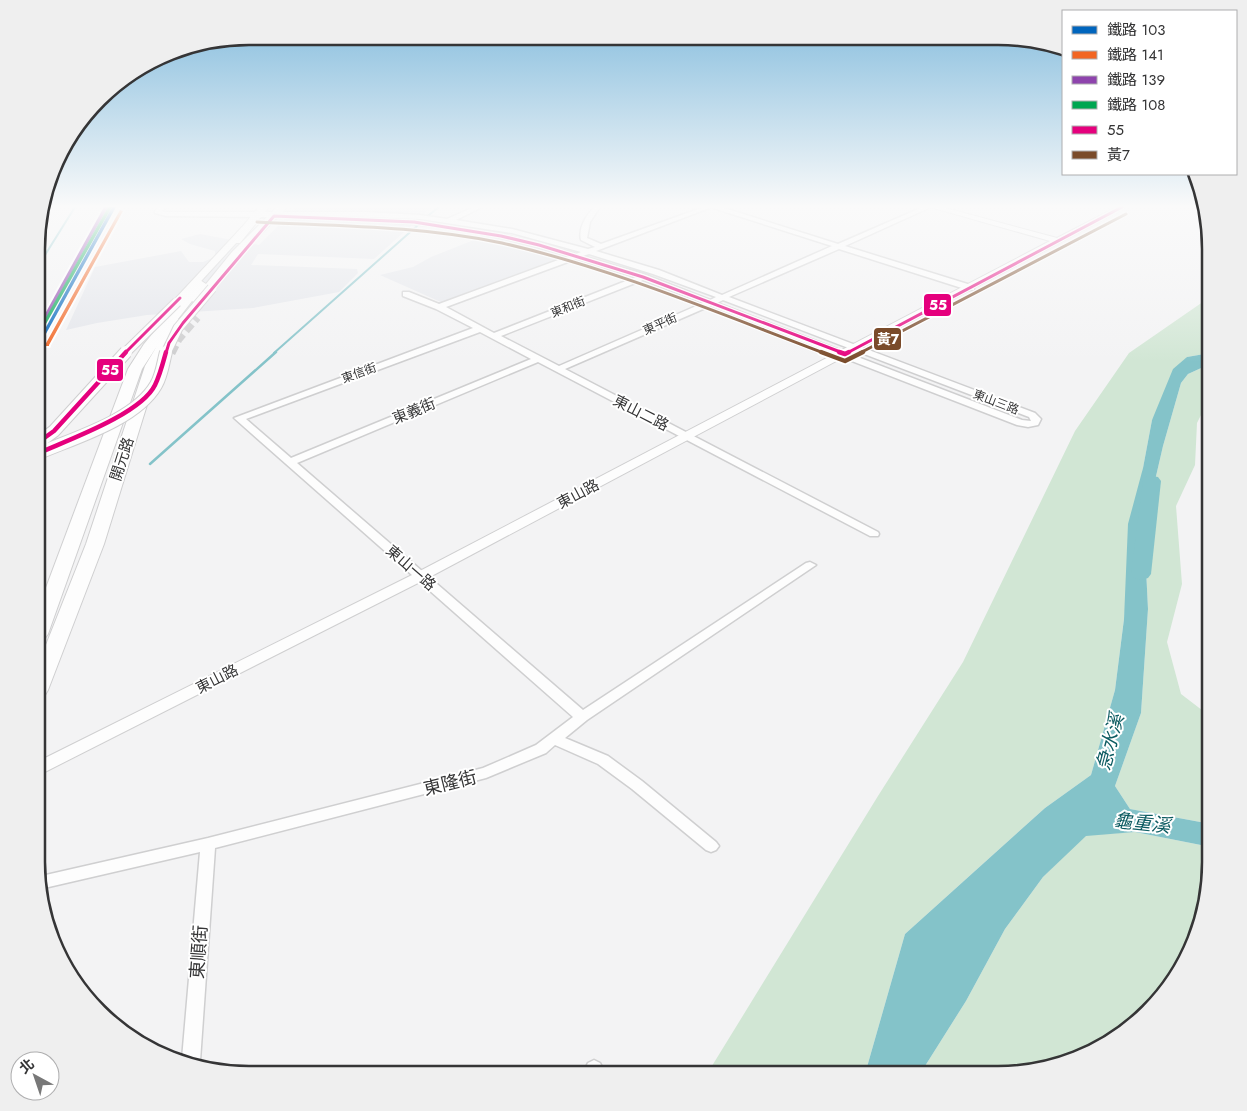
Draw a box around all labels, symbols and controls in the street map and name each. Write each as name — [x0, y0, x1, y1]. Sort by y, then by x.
legend — [1062, 10, 1237, 175]
text: 鐵路 103 — [1107, 19, 1165, 41]
text: 鐵路 141 — [1107, 44, 1164, 66]
text: 鐵路 139 — [1107, 69, 1165, 91]
text: 鐵路 108 — [1107, 94, 1165, 116]
text: 55 — [1107, 119, 1124, 141]
text: 黃7 — [1107, 144, 1130, 166]
street label: 東和街 — [548, 292, 588, 322]
line badge: 55 — [923, 293, 952, 317]
text: 55 — [929, 295, 947, 315]
street label: 東平街 — [640, 308, 680, 340]
line badge: 黃7 — [873, 327, 902, 351]
text: 黃7 — [877, 329, 900, 349]
line badge: 55 — [96, 358, 124, 382]
street label: 東信街 — [339, 358, 379, 388]
text: 55 — [101, 360, 119, 380]
street label: 東山三路 — [970, 385, 1022, 419]
street label: 東山二路 — [609, 390, 673, 436]
street label: 東義街 — [389, 392, 439, 430]
street label: 開元路 — [105, 434, 139, 484]
street label: 東山路 — [553, 474, 603, 514]
street label: 東山一路 — [381, 540, 441, 596]
street label: 東山路 — [192, 659, 242, 699]
water label: 急水溪 — [1090, 708, 1131, 773]
street label: 東隆街 — [421, 764, 479, 802]
water label: 龜重溪 — [1112, 807, 1175, 840]
street label: 東順街 — [184, 924, 214, 980]
north arrow — [10, 1051, 60, 1101]
text: 北 — [15, 1054, 38, 1078]

